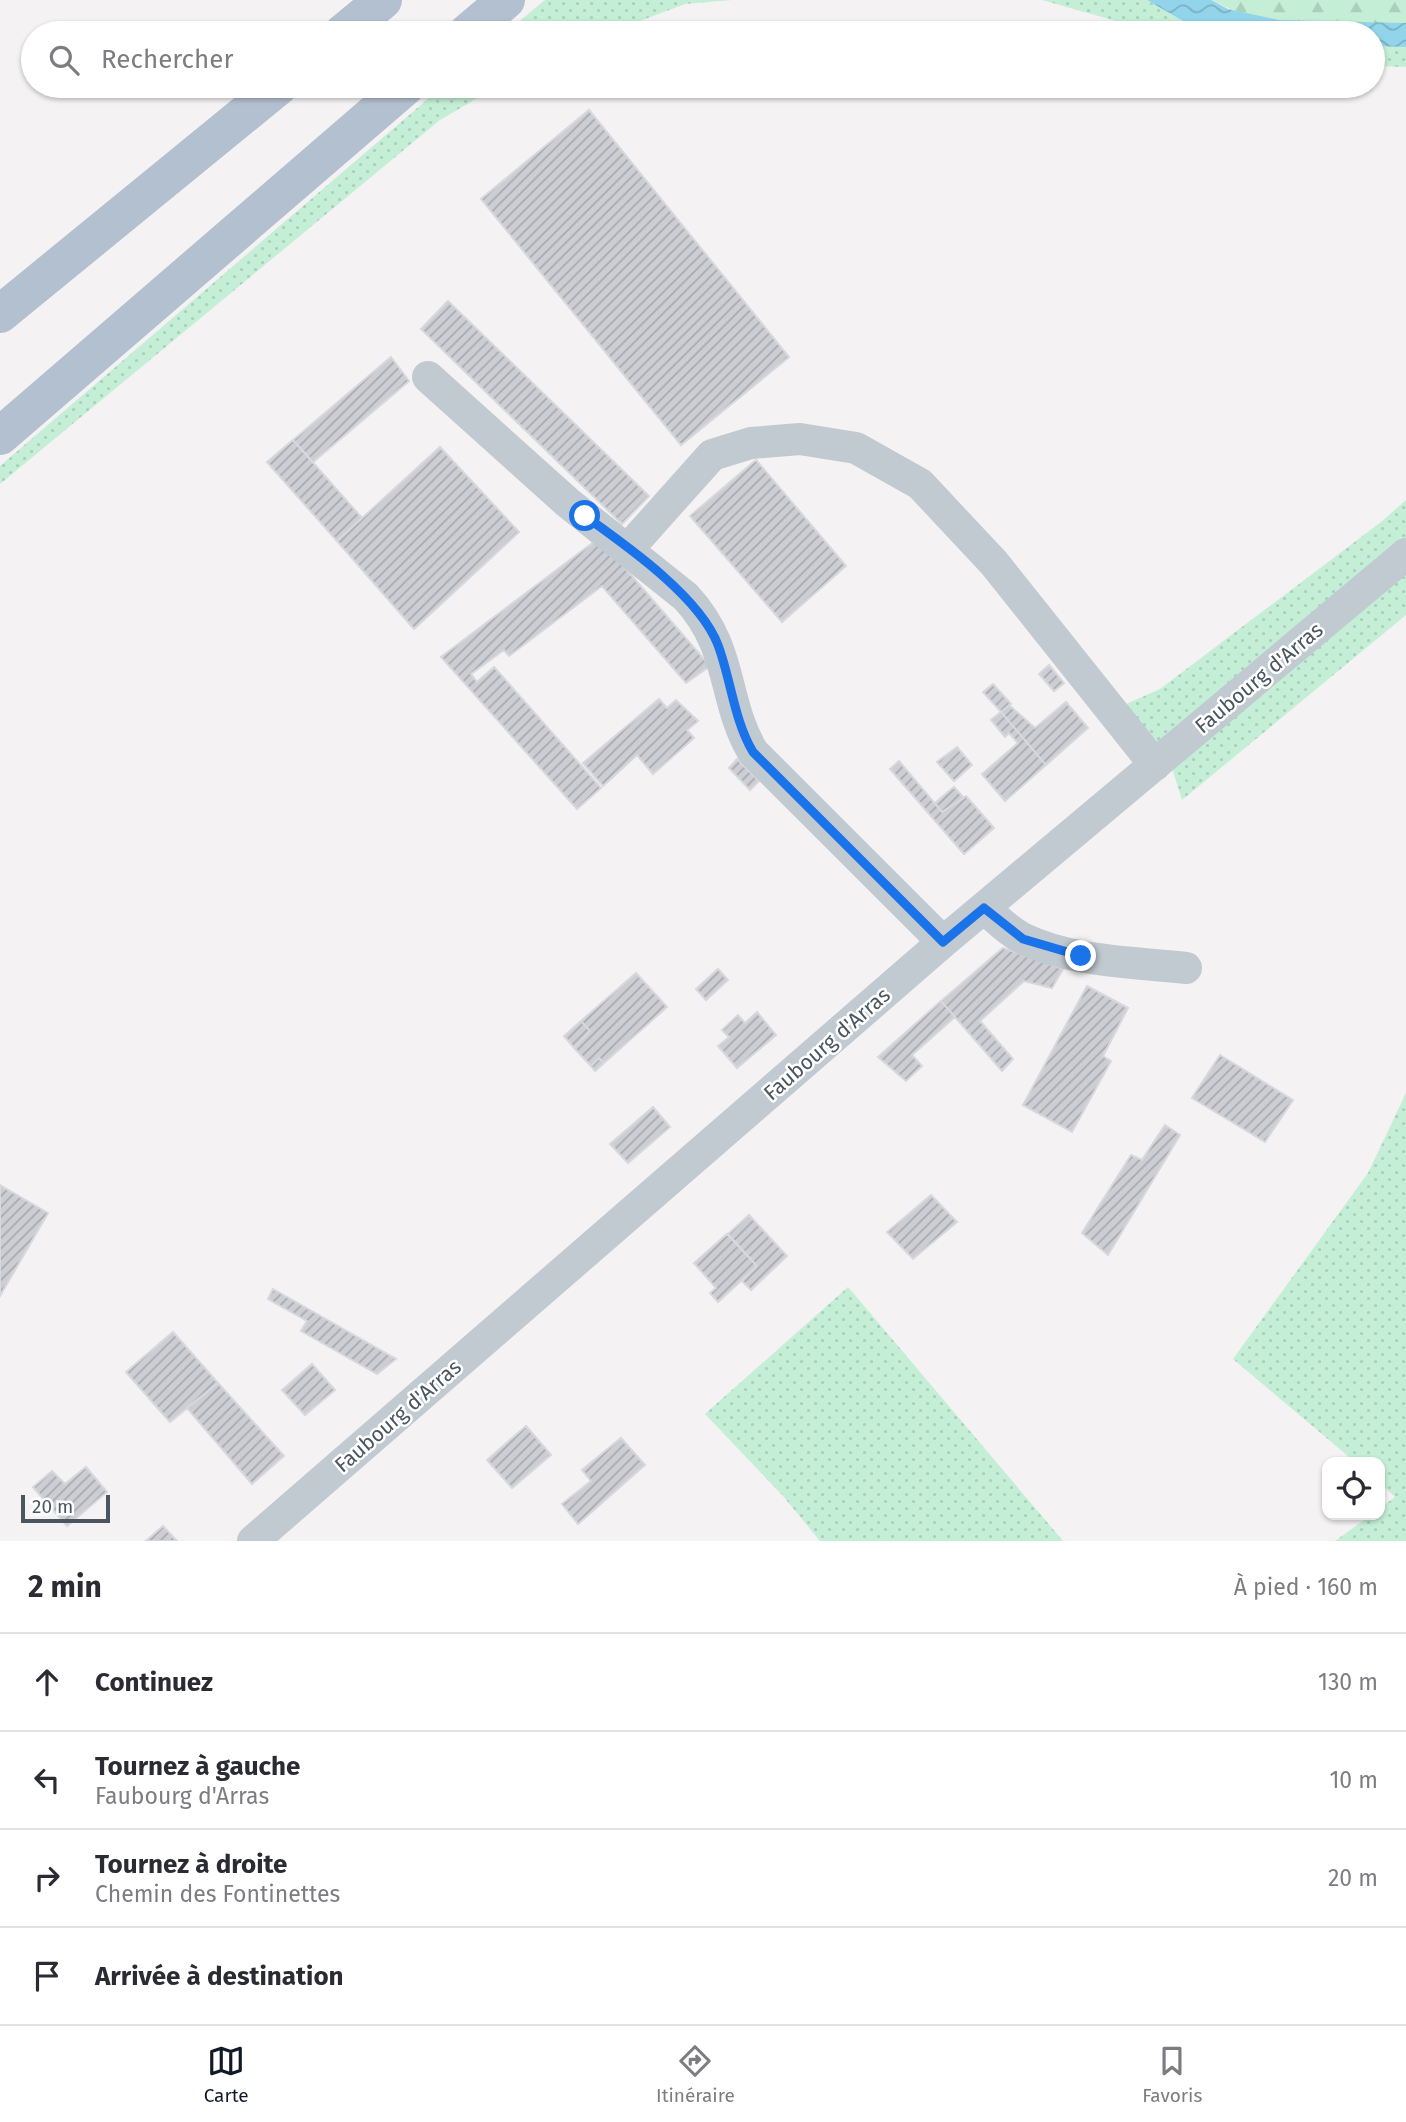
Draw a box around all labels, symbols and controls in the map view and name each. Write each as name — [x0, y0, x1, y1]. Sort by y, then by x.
search box — [21, 21, 1385, 98]
icon: search — [45, 41, 83, 79]
text: Rechercher — [101, 44, 233, 75]
route start — [569, 500, 600, 531]
street label: Faubourg d'Arras — [1190, 617, 1328, 739]
route end — [1065, 940, 1096, 971]
street label: Faubourg d'Arras — [758, 982, 896, 1106]
street label: Faubourg d'Arras — [329, 1354, 467, 1478]
map controls — [1322, 1457, 1385, 1520]
button: locate — [1322, 1457, 1385, 1520]
scale bar — [21, 1492, 110, 1524]
text: 20 m — [32, 1495, 73, 1518]
text: 2 min — [28, 1569, 102, 1605]
text: À pied · 160 m — [1234, 1573, 1378, 1601]
icon: ahead — [28, 1663, 66, 1701]
text: Continuez — [95, 1667, 213, 1698]
text: 130 m — [1318, 1668, 1378, 1696]
text: Tournez à gauche — [95, 1751, 300, 1782]
icon: left — [28, 1761, 66, 1799]
text: 10 m — [1329, 1766, 1378, 1794]
text: Faubourg d'Arras — [95, 1782, 269, 1810]
text: Tournez à droite — [95, 1849, 287, 1880]
icon: right — [28, 1859, 66, 1897]
text: 20 m — [1328, 1864, 1378, 1892]
text: Chemin des Fontinettes — [95, 1880, 340, 1908]
icon: arrive — [28, 1957, 66, 1995]
text: Arrivée à destination — [95, 1961, 344, 1992]
tab: Carte — [204, 2042, 249, 2107]
tab: Itinéraire — [656, 2042, 735, 2107]
tab: Favoris — [1142, 2042, 1202, 2107]

